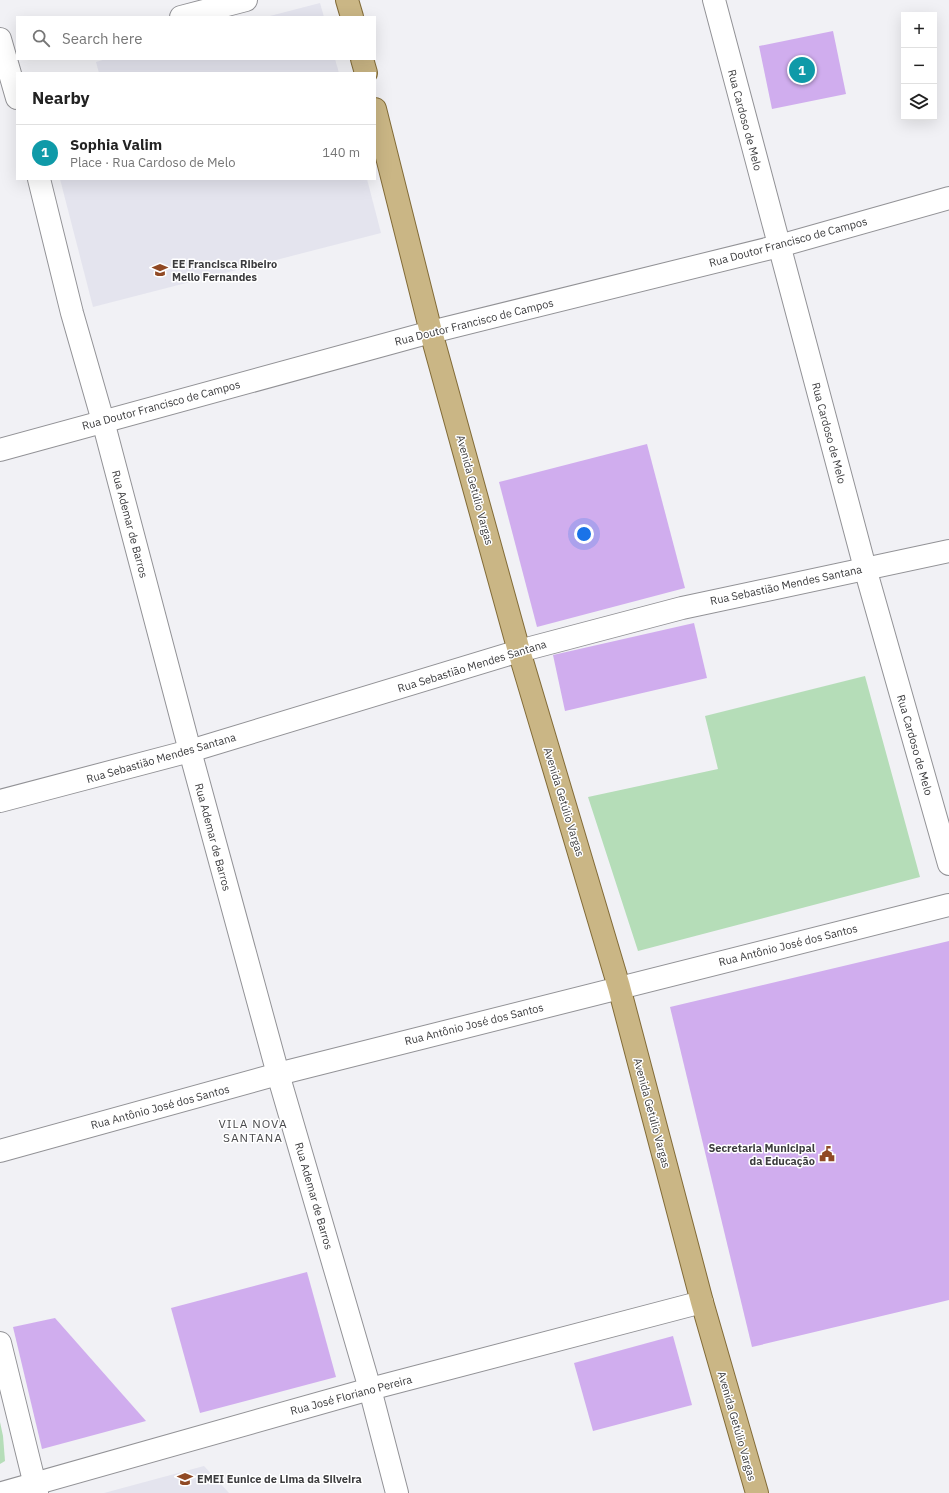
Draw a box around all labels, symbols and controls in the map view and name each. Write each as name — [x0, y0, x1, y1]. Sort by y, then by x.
map controls — [901, 12, 937, 120]
button: + — [901, 12, 937, 48]
search box — [16, 16, 376, 60]
icon: search — [30, 27, 52, 49]
text: Search here — [62, 29, 142, 48]
button: − — [901, 48, 937, 84]
pin: 1 — [789, 55, 815, 85]
street label: Rua Cardoso de Melo — [725, 68, 765, 172]
button: layers — [901, 84, 937, 120]
text: Nearby — [32, 87, 90, 109]
text: Sophia Valim — [70, 135, 162, 154]
text: 1 — [41, 144, 49, 161]
text: 140 m — [322, 144, 360, 161]
text: Place · Rua Cardoso de Melo — [70, 154, 236, 171]
street label: Rua Doutor Francisco de Campos — [707, 214, 869, 270]
place label: EE Francisca Ribeiro Mello Fernandes — [172, 257, 277, 284]
school or university icon: EE Francisca Ribeiro Mello Fernandes — [151, 261, 169, 279]
street label: Rua Doutor Francisco de Campos — [393, 295, 555, 349]
street label: Rua Doutor Francisco de Campos — [80, 377, 242, 433]
street label: Rua Cardoso de Melo — [809, 381, 849, 485]
street label: Avenida Getúlio Vargas — [454, 433, 496, 547]
street label: Rua Ademar de Barros — [109, 469, 151, 579]
your location — [574, 524, 594, 544]
street label: Rua Sebastião Mendes Santana — [709, 562, 863, 608]
street label: Rua Sebastião Mendes Santana — [396, 637, 548, 695]
street label: Rua Cardoso de Melo — [894, 693, 936, 797]
street label: Rua Sebastião Mendes Santana — [85, 730, 238, 786]
street label: Avenida Getúlio Vargas — [541, 746, 587, 858]
street label: Rua Ademar de Barros — [192, 782, 234, 892]
street label: Rua Antônio José dos Santos — [717, 921, 859, 969]
street label: Rua Antônio José dos Santos — [403, 1000, 545, 1048]
street label: Avenida Getúlio Vargas — [631, 1056, 673, 1170]
street label: Rua Antônio José dos Santos — [89, 1082, 231, 1132]
district label: VILA NOVA SANTANA — [218, 1116, 288, 1145]
street label: Rua Ademar de Barros — [292, 1141, 336, 1251]
place label: Secretaria Municipal da Educação — [708, 1141, 816, 1168]
public building icon: Secretaria Municipal da Educação — [818, 1145, 836, 1163]
street label: Avenida Getúlio Vargas — [715, 1370, 759, 1482]
street label: Rua José Floriano Pereira — [289, 1372, 414, 1418]
school or university icon: EMEI Eunice de Lima da Silveira — [176, 1470, 194, 1488]
place label: EMEI Eunice de Lima da Silveira — [197, 1472, 362, 1486]

